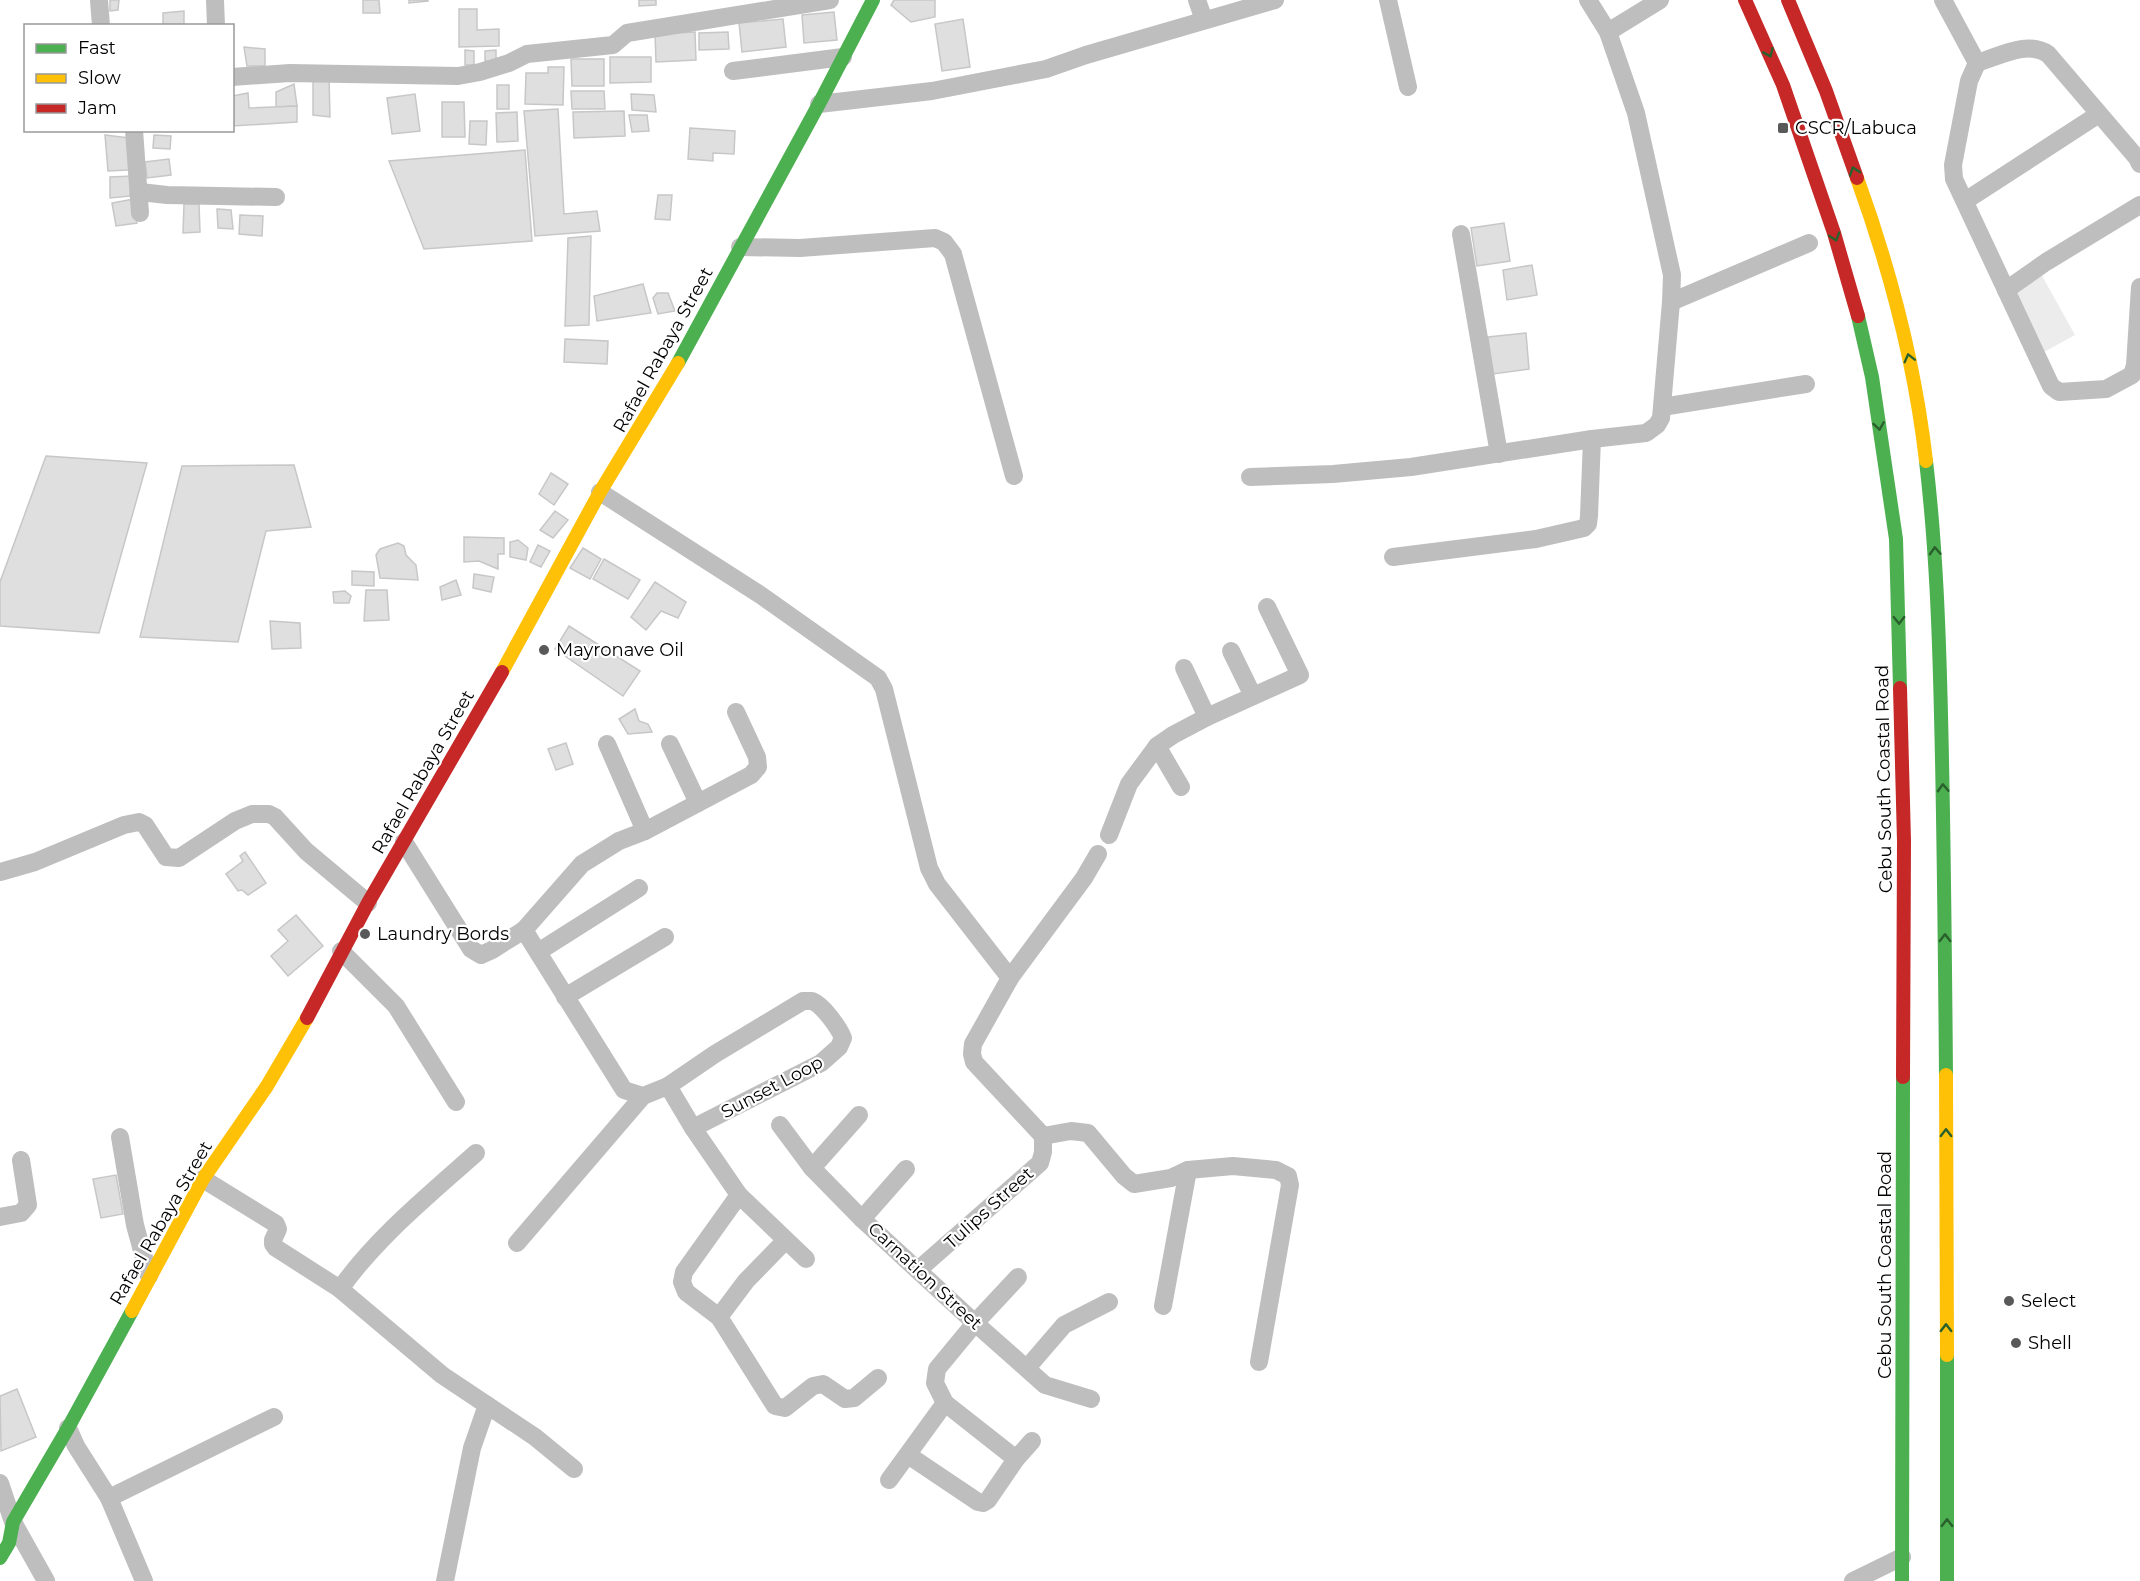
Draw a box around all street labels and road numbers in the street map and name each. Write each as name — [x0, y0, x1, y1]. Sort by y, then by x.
street label: Rafael Rabaya Street — [608, 263, 718, 437]
street label: Cebu South Coastal Road — [1871, 665, 1897, 893]
street label: Rafael Rabaya Street — [367, 686, 479, 858]
street label: Sunset Loop — [717, 1051, 827, 1123]
street label: Rafael Rabaya Street — [105, 1137, 217, 1309]
street label: Cebu South Coastal Road — [1874, 1151, 1896, 1379]
street label: Tulips Street — [940, 1162, 1038, 1254]
street label: Carnation Street — [863, 1218, 987, 1334]

